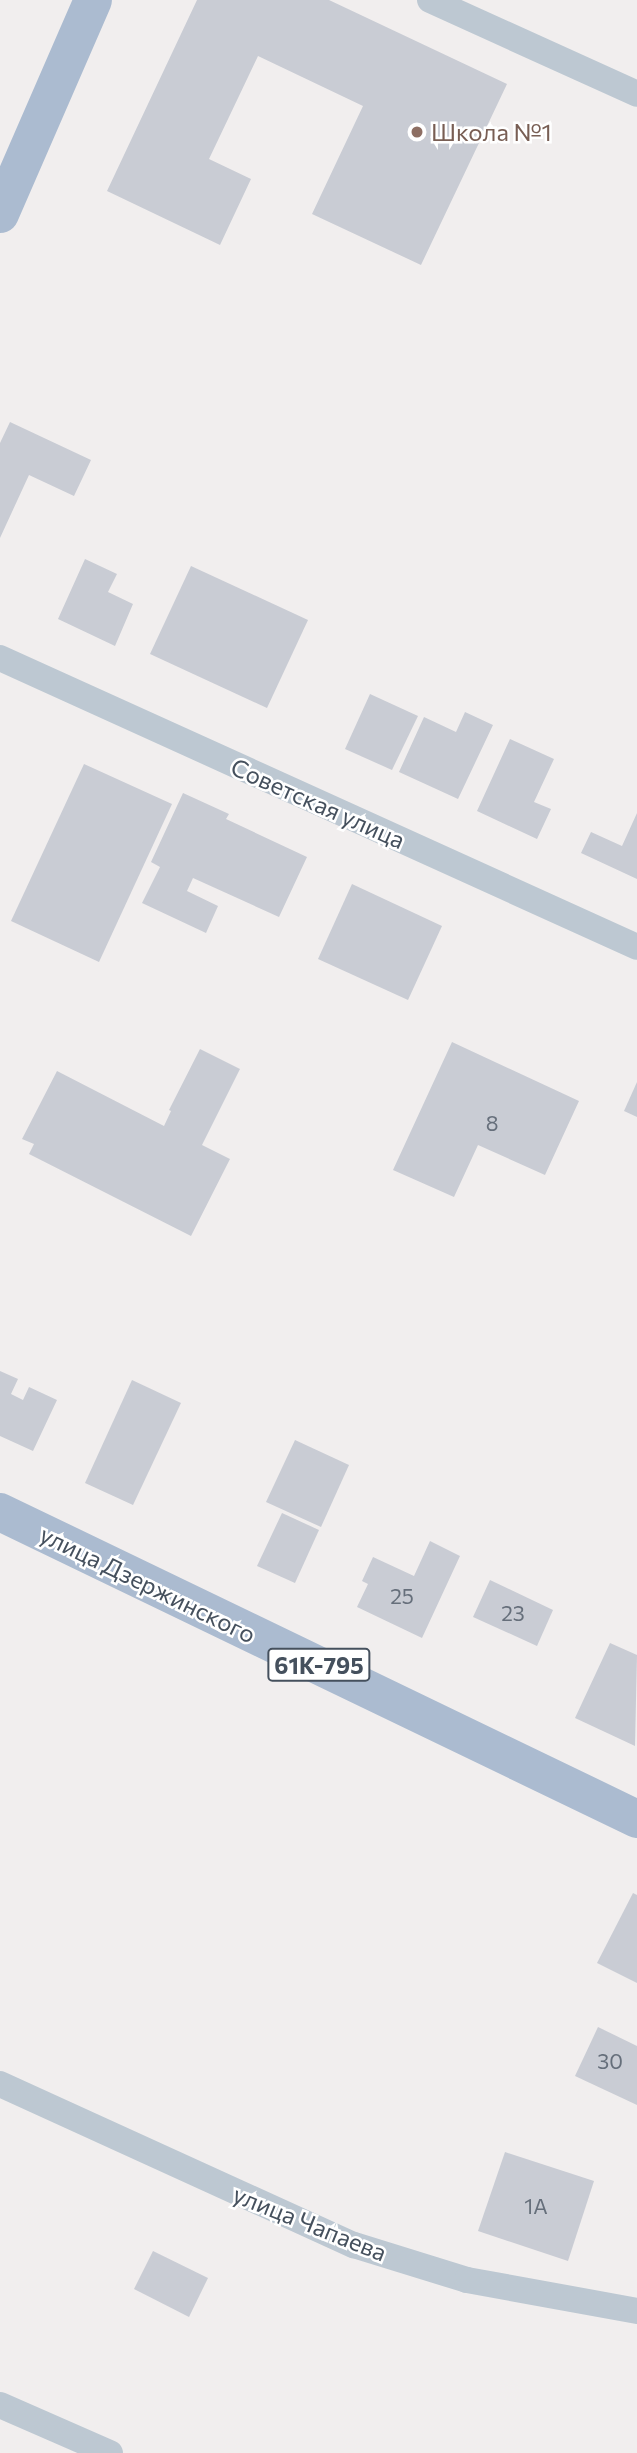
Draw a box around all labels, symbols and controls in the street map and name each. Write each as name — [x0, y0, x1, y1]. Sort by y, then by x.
place label: Школа №1 — [431, 118, 552, 146]
marker: Школа №1 — [409, 124, 425, 140]
street label: Советская улица — [227, 752, 409, 854]
house number: 8 — [486, 1110, 498, 1136]
street label: улица Дзержинского — [35, 1519, 261, 1649]
house number: 25 — [390, 1583, 414, 1609]
house number: 23 — [501, 1600, 525, 1626]
road number: 61К-795 — [266, 1646, 372, 1684]
house number: 30 — [597, 2048, 623, 2074]
street label: улица Чапаева — [229, 2179, 391, 2267]
house number: 1А — [524, 2193, 548, 2219]

